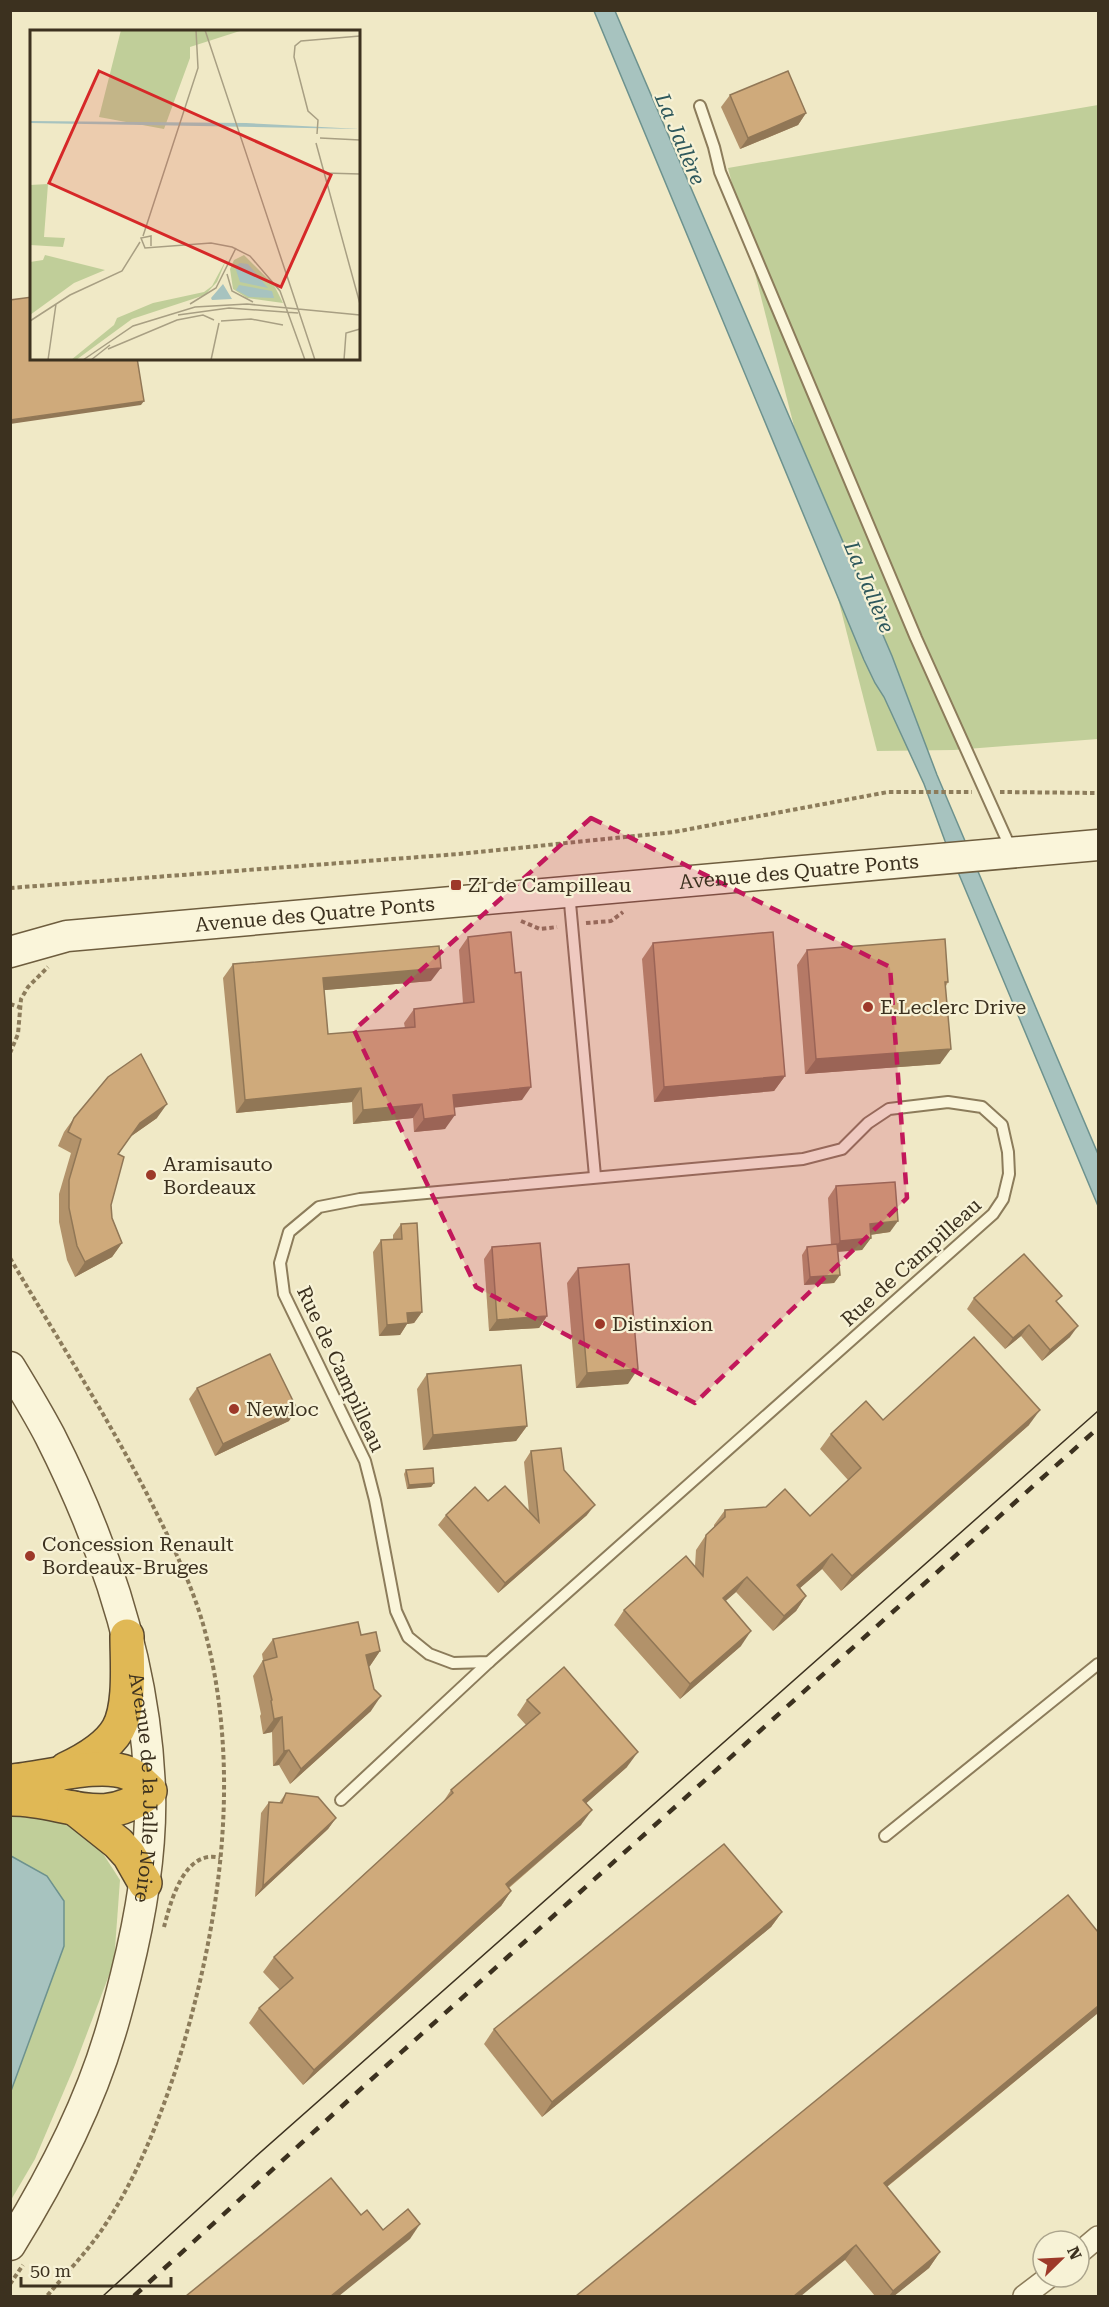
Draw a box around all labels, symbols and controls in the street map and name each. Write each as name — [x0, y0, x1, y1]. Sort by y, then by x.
inset map — [30, 30, 360, 360]
water label: La Jallère — [650, 89, 710, 188]
water label: La Jallère — [839, 537, 899, 636]
street label: Avenue des Quatre Ponts — [678, 849, 920, 894]
place label: ZI de Campilleau — [468, 873, 632, 897]
marker: ZI de Campilleau — [449, 878, 463, 892]
street label: Avenue des Quatre Ponts — [194, 892, 436, 937]
place label: E.Leclerc Drive — [880, 995, 1026, 1019]
marker: E.Leclerc Drive — [861, 1000, 875, 1014]
place label: Aramisauto Bordeaux — [163, 1152, 273, 1199]
marker: Aramisauto Bordeaux — [144, 1168, 158, 1182]
street label: Rue de Campilleau — [836, 1192, 986, 1331]
street label: Rue de Campilleau — [292, 1282, 390, 1456]
place label: Distinxion — [612, 1312, 713, 1336]
marker: Distinxion — [593, 1317, 607, 1331]
place label: Newloc — [246, 1397, 319, 1421]
marker: Newloc — [227, 1402, 241, 1416]
place label: Concession Renault Bordeaux-Bruges — [42, 1532, 234, 1579]
marker: Concession Renault Bordeaux-Bruges — [23, 1549, 37, 1563]
street label: Avenue de la Jalle Noire — [124, 1671, 162, 1905]
north arrow — [1031, 2229, 1091, 2289]
text: N — [1063, 2244, 1085, 2263]
scale bar — [21, 2250, 171, 2288]
text: 50 m — [30, 2260, 71, 2281]

